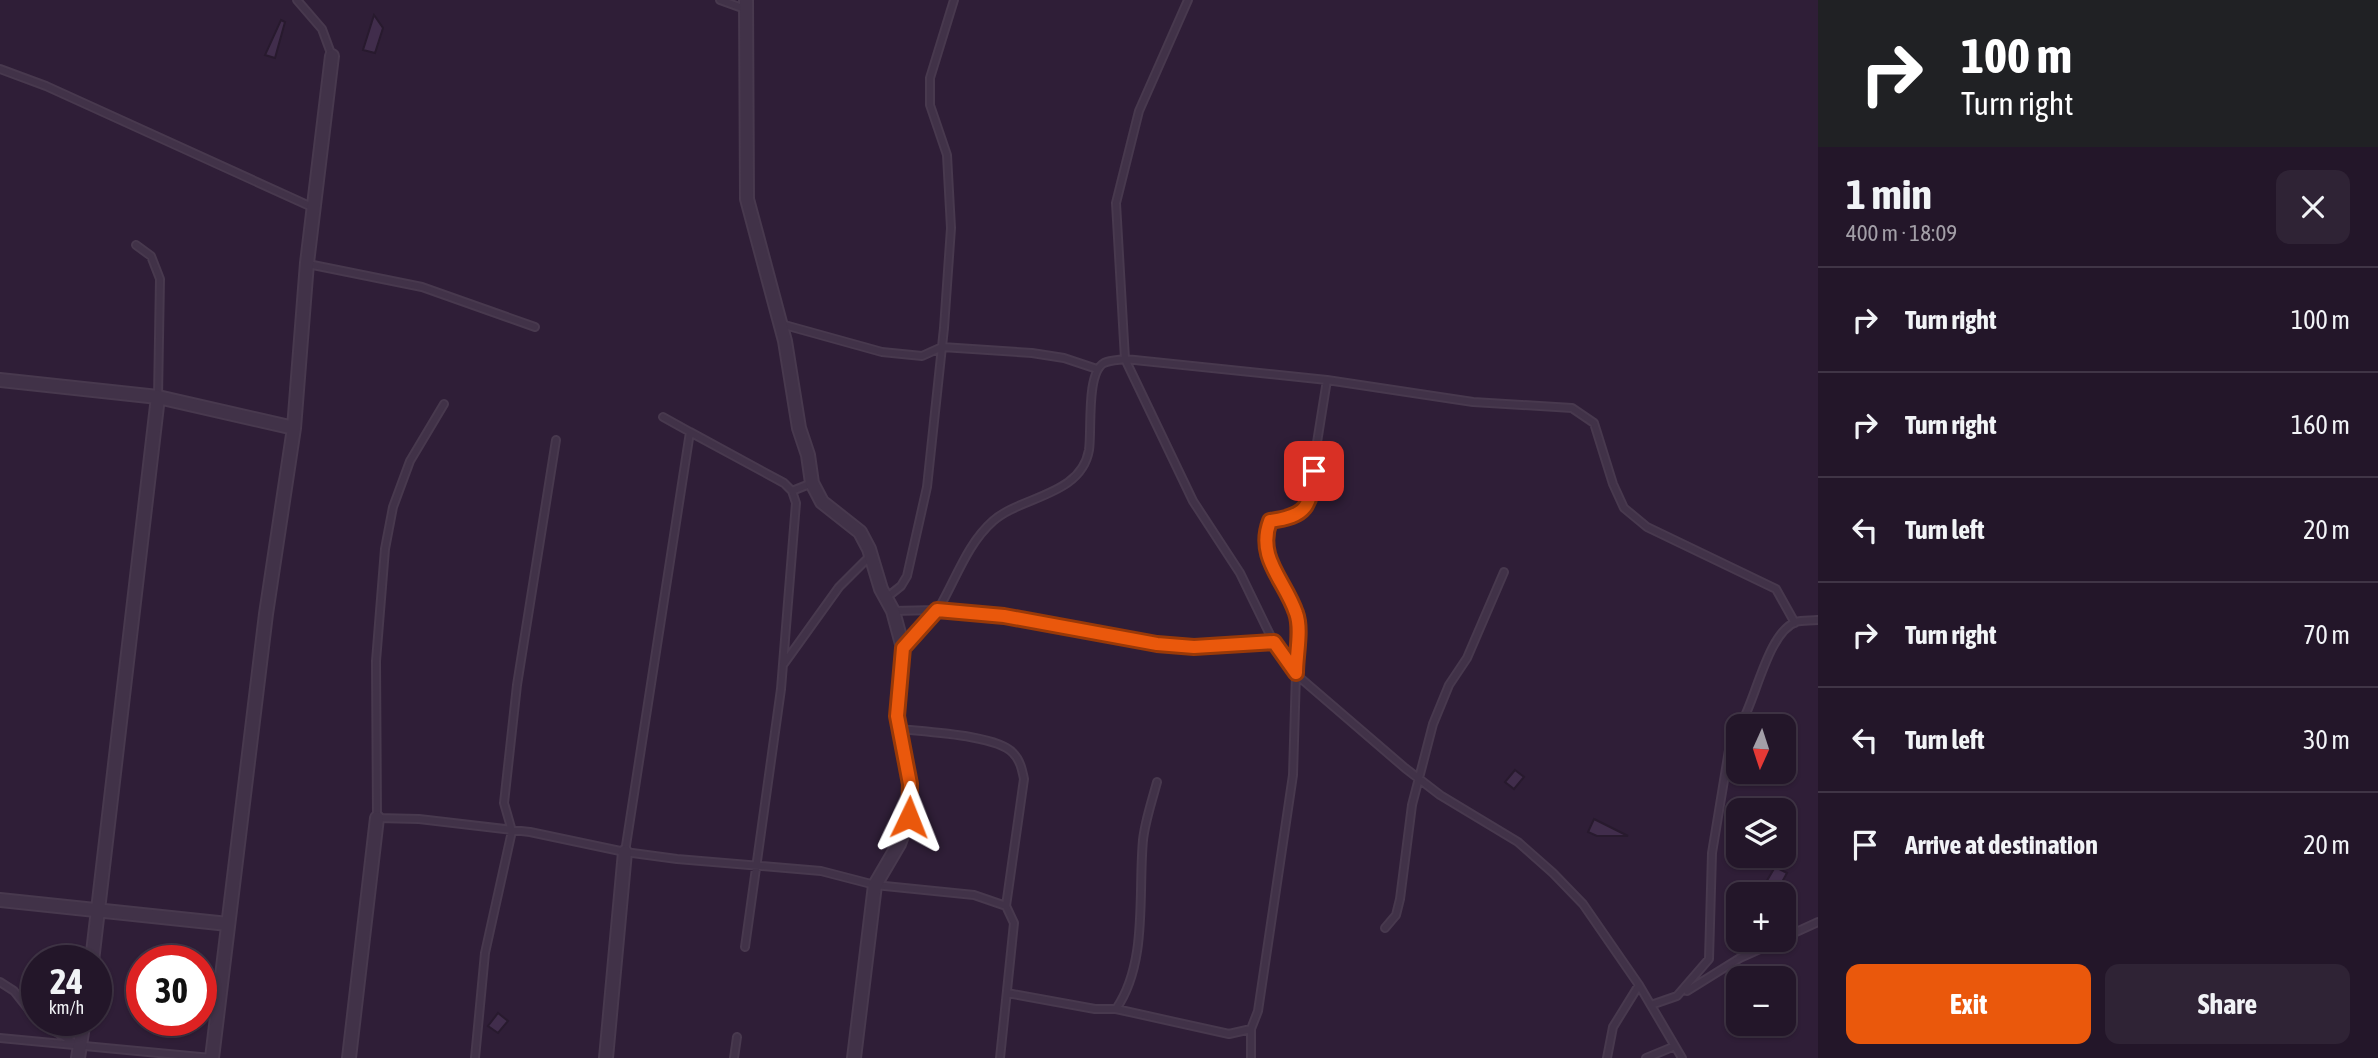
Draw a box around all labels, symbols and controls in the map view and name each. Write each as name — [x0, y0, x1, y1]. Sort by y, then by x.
text: 100 m — [1961, 27, 2072, 83]
icon: right — [1846, 28, 1937, 119]
text: Turn right — [1961, 85, 2074, 122]
text: 1 min — [1846, 170, 1932, 218]
button: close — [2276, 170, 2350, 244]
text: 400 m · 18:09 — [1846, 220, 1957, 246]
icon: right — [1846, 301, 1884, 339]
text: Turn right — [1905, 305, 1996, 335]
text: 100 m — [2291, 305, 2350, 335]
icon: right — [1846, 406, 1884, 444]
text: Turn right — [1905, 410, 1996, 440]
text: 160 m — [2291, 410, 2350, 440]
pin — [1284, 441, 1344, 501]
icon: arrive — [1295, 452, 1333, 490]
icon: left — [1846, 511, 1884, 549]
text: Turn left — [1905, 515, 1985, 545]
text: 20 m — [2303, 515, 2350, 545]
icon: right — [1846, 616, 1884, 654]
text: Turn right — [1905, 620, 1996, 650]
text: 70 m — [2303, 620, 2350, 650]
north arrow — [1726, 714, 1796, 784]
map controls — [1726, 714, 1796, 1036]
icon: left — [1846, 721, 1884, 759]
text: Turn left — [1905, 725, 1985, 755]
text: 30 m — [2303, 725, 2350, 755]
position arrow — [872, 780, 946, 854]
button: layers — [1726, 798, 1796, 868]
icon: arrive — [1846, 826, 1884, 864]
text: Arrive at destination — [1905, 830, 2098, 860]
text: 20 m — [2303, 830, 2350, 860]
button: + — [1726, 882, 1796, 952]
speed limit sign: 30 — [126, 945, 217, 1036]
text: 24 — [50, 961, 83, 1001]
button: Exit — [1846, 964, 2091, 1044]
button: Share — [2105, 964, 2350, 1044]
button: − — [1726, 966, 1796, 1036]
text: km/h — [49, 997, 84, 1018]

